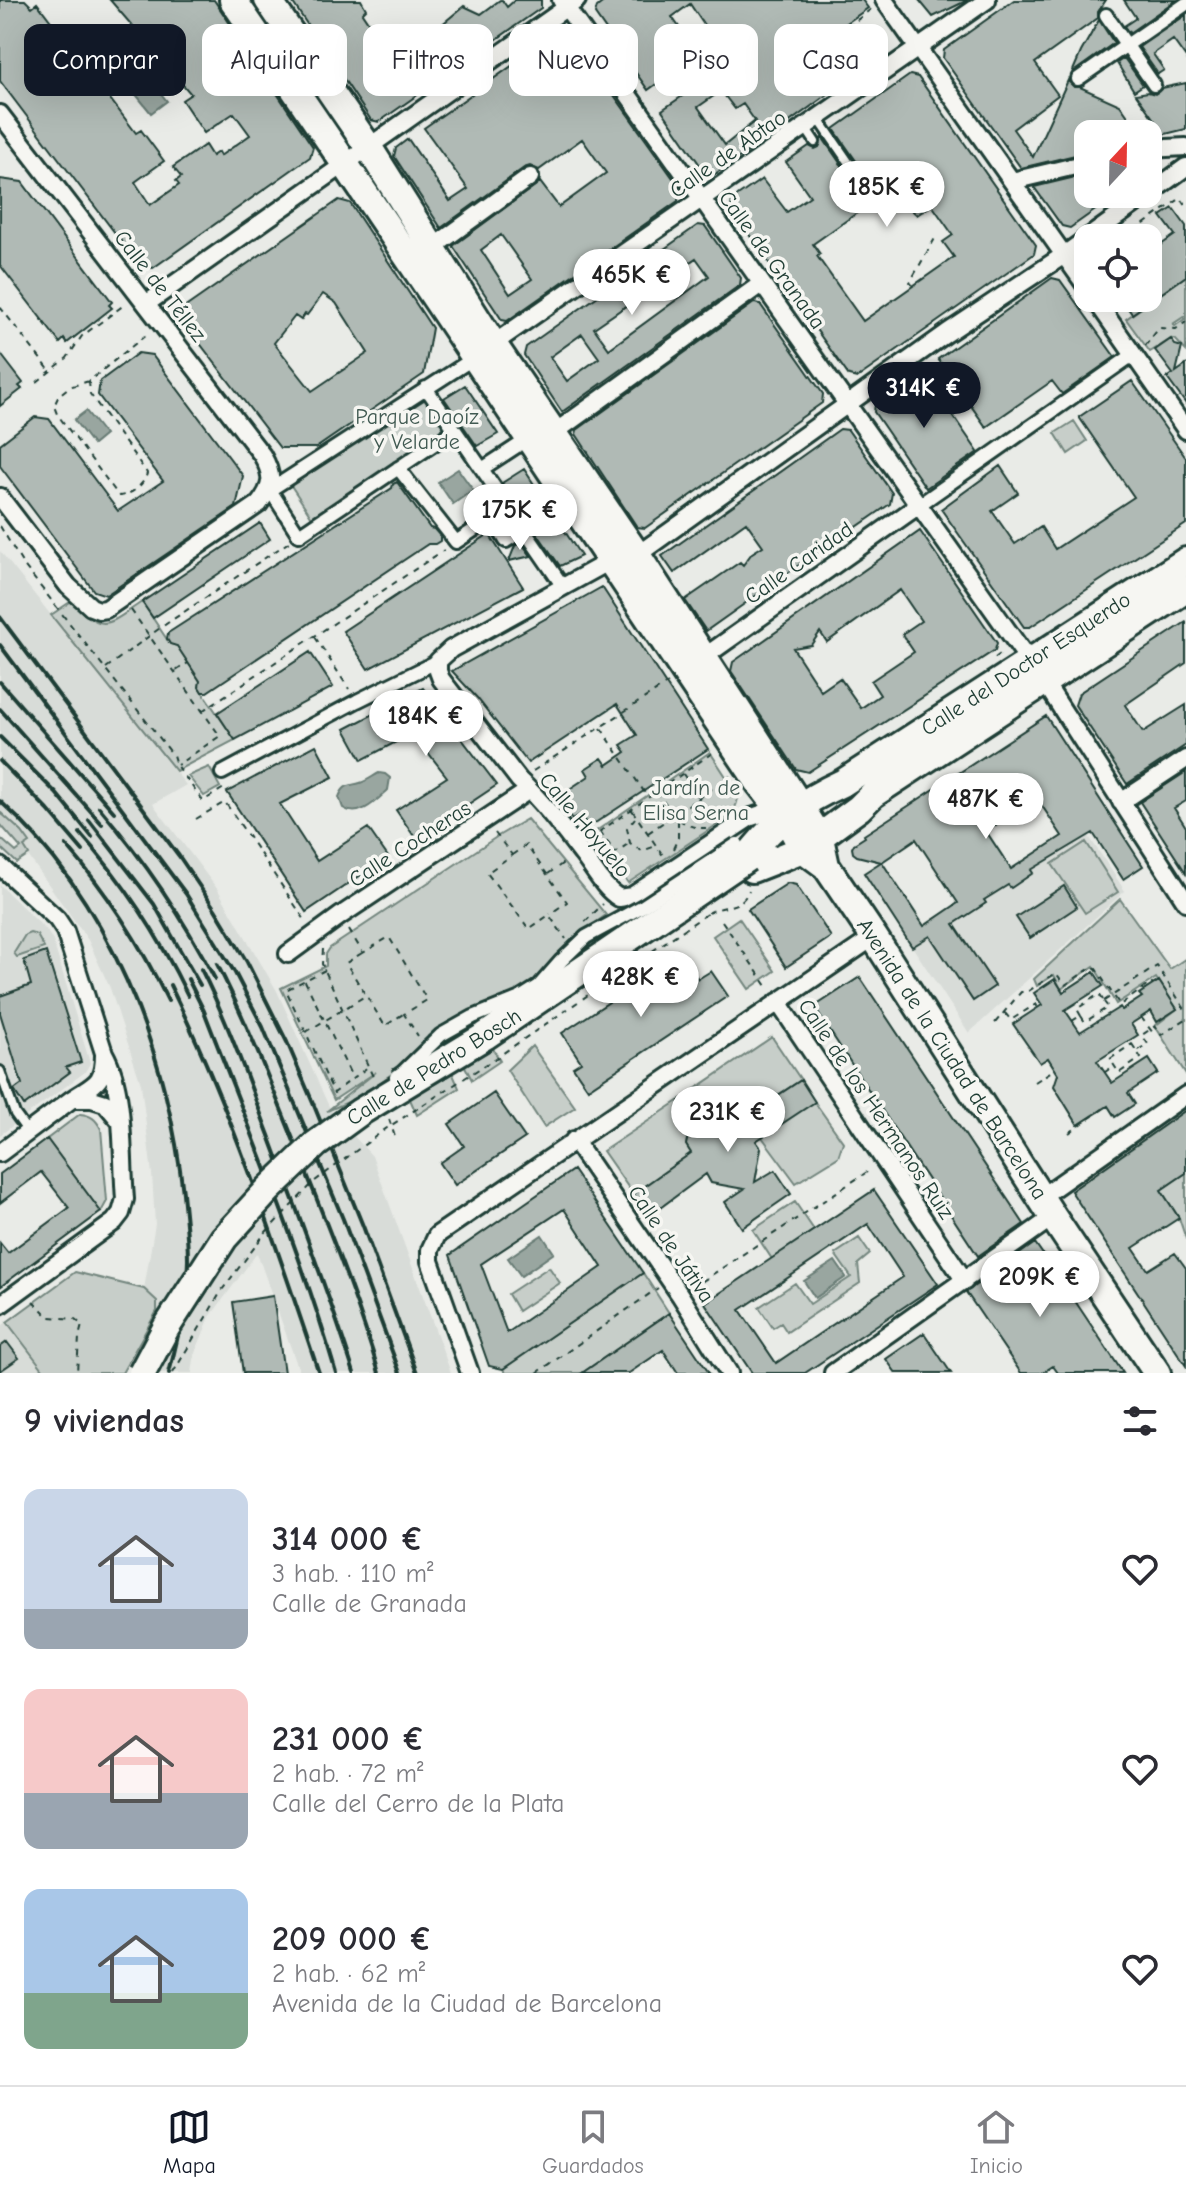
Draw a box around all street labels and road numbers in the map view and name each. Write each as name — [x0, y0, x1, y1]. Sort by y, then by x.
street label: Calle de Abtao — [665, 104, 791, 204]
street label: Calle de Granada — [713, 186, 831, 334]
street label: Calle de Téllez — [108, 225, 212, 347]
street label: Calle Caridad — [740, 516, 858, 610]
street label: Calle del Doctor Esquerdo — [916, 587, 1136, 741]
street label: Calle Hoyuelo — [534, 767, 636, 883]
street label: Calle Cocheras — [344, 795, 476, 893]
street label: Avenida de la Ciudad de Barcelona — [851, 913, 1053, 1205]
street label: Calle de los Hermanos Ruiz — [793, 994, 960, 1224]
street label: Calle de Pedro Bosch — [342, 1003, 526, 1131]
street label: Calle de Játiva — [622, 1180, 720, 1308]

